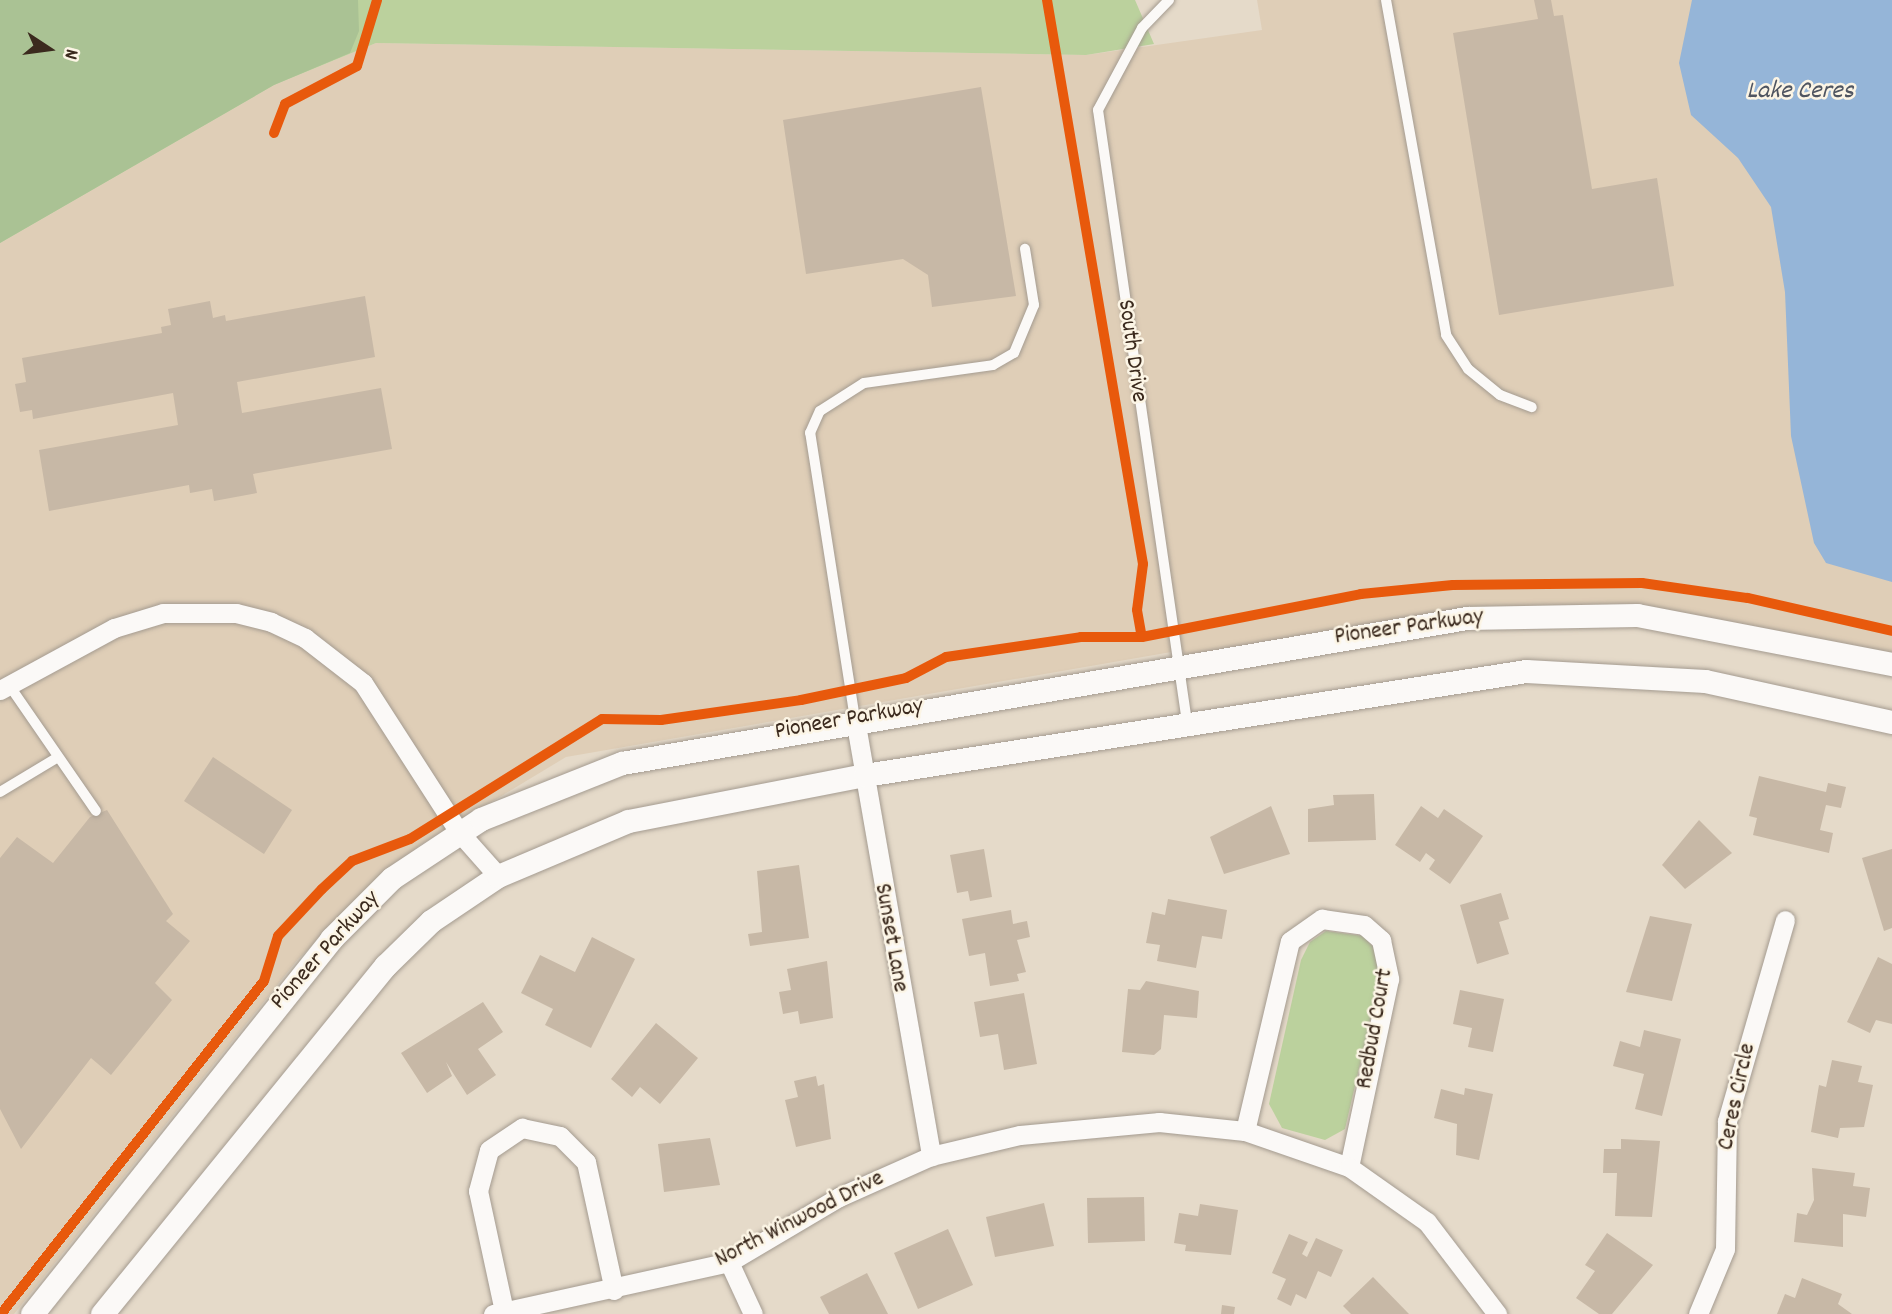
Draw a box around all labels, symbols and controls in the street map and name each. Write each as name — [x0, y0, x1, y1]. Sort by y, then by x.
north arrow — [14, 14, 84, 84]
text: N — [56, 46, 84, 61]
water label: Lake Ceres — [1746, 76, 1854, 108]
street label: South Drive — [1110, 298, 1152, 404]
street label: Pioneer Parkway — [1333, 603, 1485, 653]
street label: Pioneer Parkway — [773, 693, 925, 747]
street label: Sunset Lane — [866, 881, 914, 995]
street label: Pioneer Parkway — [265, 886, 387, 1016]
street label: Redbud Court — [1351, 967, 1401, 1091]
street label: Ceres Circle — [1713, 1041, 1763, 1153]
street label: North Winwood Drive — [711, 1165, 889, 1275]

